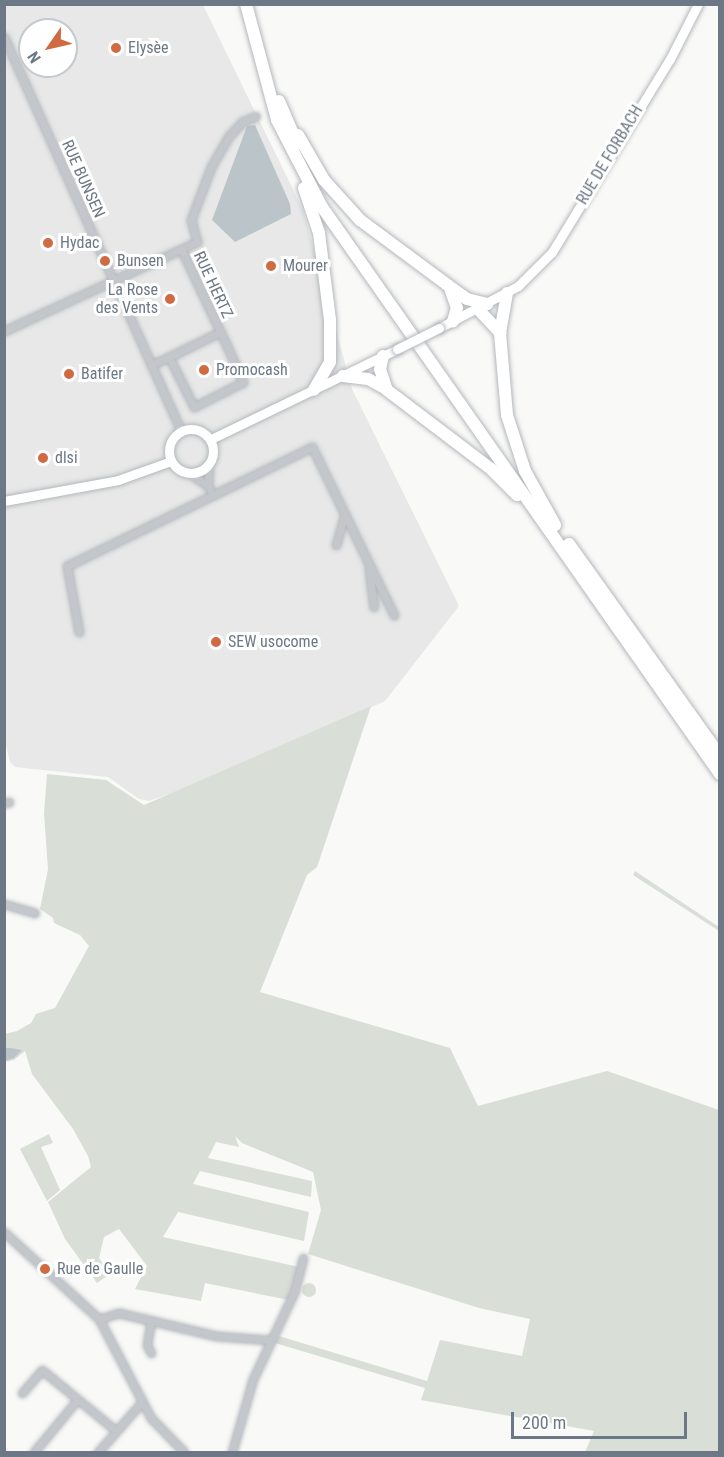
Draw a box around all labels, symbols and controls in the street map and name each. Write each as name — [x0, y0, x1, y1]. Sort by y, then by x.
north arrow — [18, 18, 78, 78]
place label: Elysèe — [128, 38, 169, 58]
marker: Elysèe — [109, 41, 123, 55]
text: N — [24, 48, 45, 67]
street label: RUE DE FORBACH — [573, 102, 647, 208]
street label: RUE BUNSEN — [57, 137, 109, 221]
place label: Hydac — [60, 233, 99, 253]
marker: Hydac — [41, 236, 55, 250]
street label: RUE HERTZ — [189, 249, 237, 321]
place label: Bunsen — [117, 251, 164, 271]
marker: Bunsen — [98, 254, 112, 268]
place label: Mourer — [283, 256, 328, 276]
marker: Mourer — [264, 259, 278, 273]
place label: La Rose des Vents — [96, 280, 158, 318]
marker: La Rose des Vents — [163, 292, 177, 306]
place label: Promocash — [216, 360, 288, 380]
marker: Promocash — [197, 363, 211, 377]
place label: Batifer — [81, 364, 123, 384]
marker: Batifer — [62, 367, 76, 381]
place label: dlsi — [55, 448, 78, 468]
marker: dlsi — [36, 451, 50, 465]
place label: SEW usocome — [228, 632, 318, 652]
marker: SEW usocome — [209, 635, 223, 649]
place label: Rue de Gaulle — [57, 1259, 143, 1279]
marker: Rue de Gaulle — [38, 1262, 52, 1276]
scale bar — [514, 1400, 690, 1438]
text: 200 m — [522, 1412, 566, 1433]

